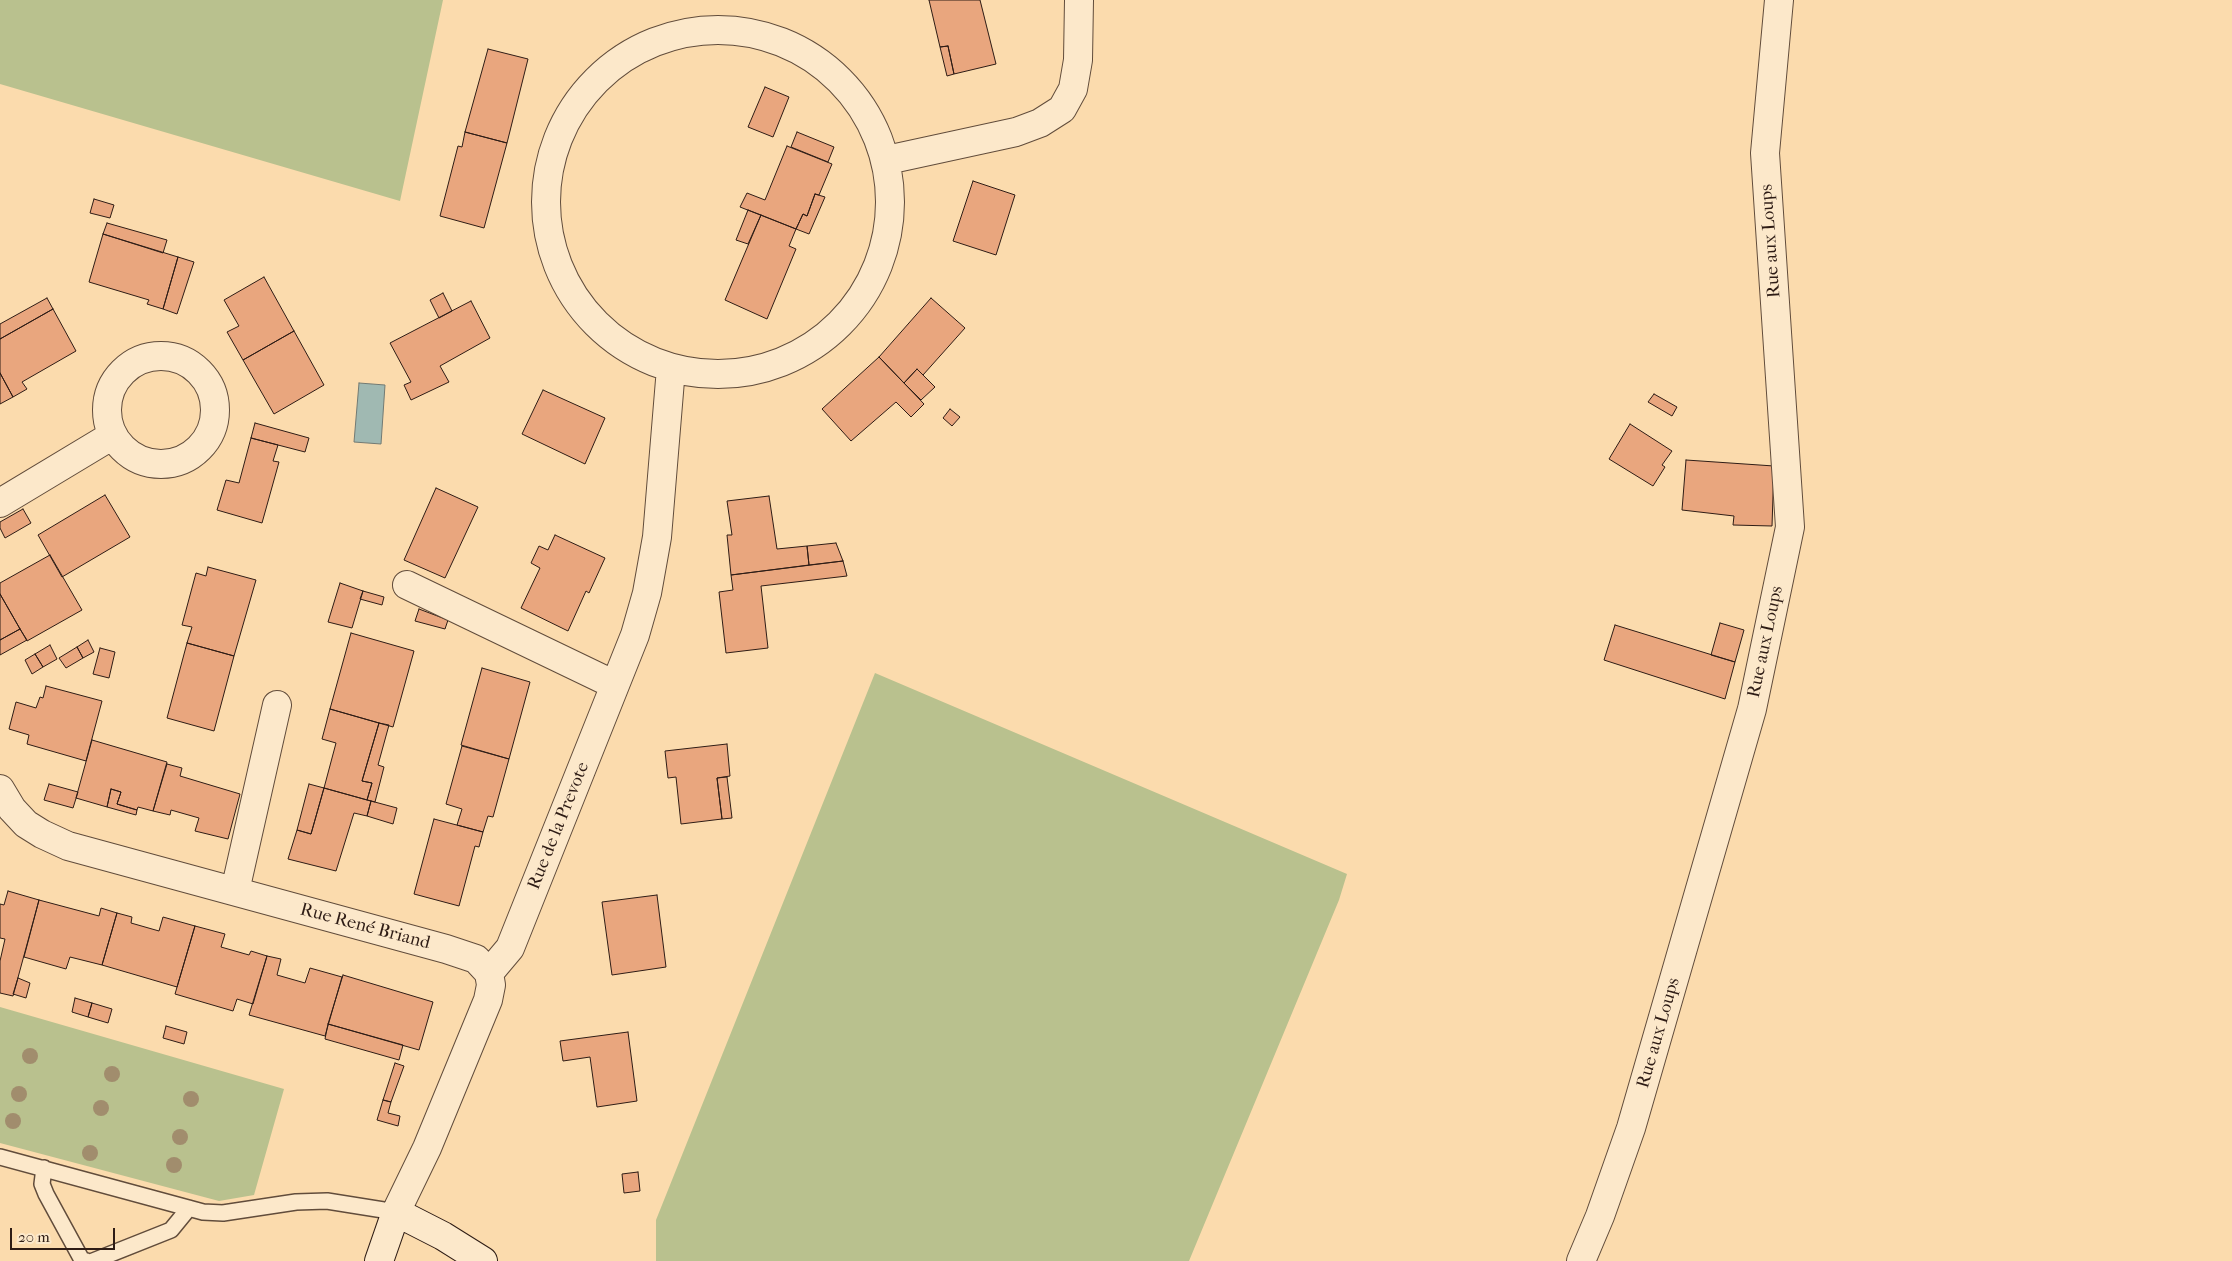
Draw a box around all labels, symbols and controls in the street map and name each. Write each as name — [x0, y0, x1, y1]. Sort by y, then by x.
street label: Rue aux Loups — [1756, 183, 1786, 299]
street label: Rue aux Loups — [1744, 584, 1788, 700]
street label: Rue de la Prevote — [524, 759, 594, 893]
street label: Rue René Briand — [298, 899, 432, 955]
street label: Rue aux Loups — [1633, 975, 1685, 1091]
scale bar — [12, 1218, 118, 1250]
text: 20 m — [18, 1228, 50, 1246]

